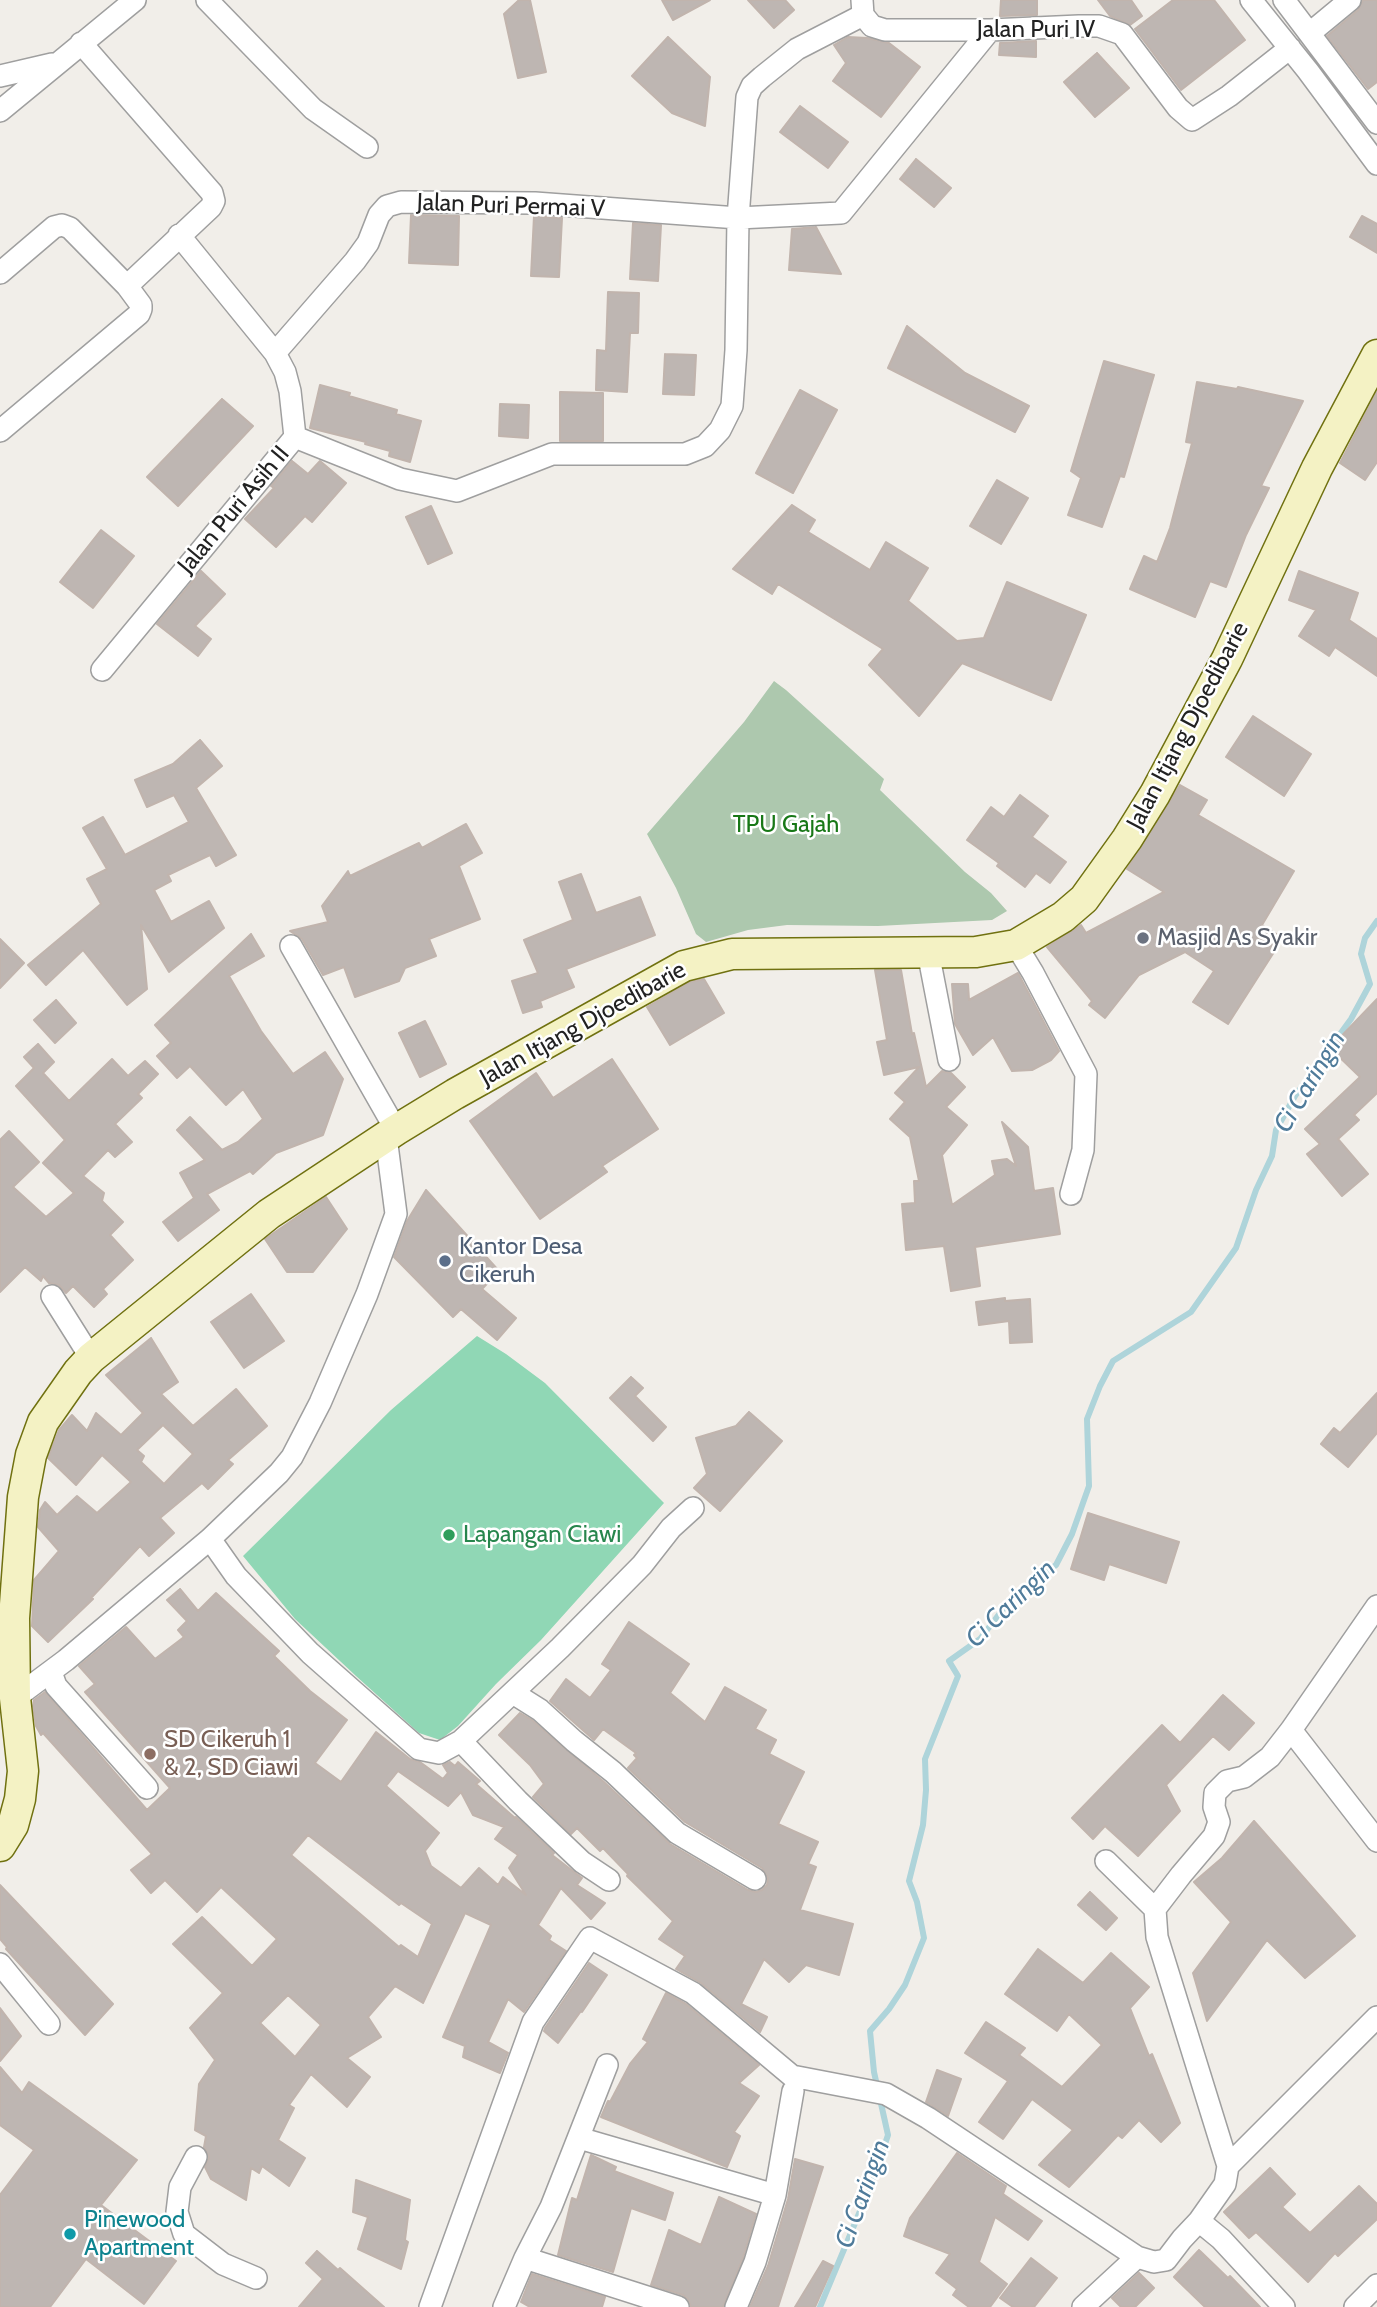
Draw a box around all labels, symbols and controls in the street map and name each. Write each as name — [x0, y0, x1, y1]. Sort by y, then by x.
street label: Jalan Puri IV — [977, 16, 1095, 44]
street label: Jalan Puri Permai V — [416, 188, 606, 224]
street label: Jalan Puri Asih II — [172, 440, 296, 580]
street label: Jalan Itjang Djoedibarie — [1121, 617, 1255, 835]
park label: TPU Gajah — [733, 811, 839, 839]
place label: Masjid As Syakir — [1157, 924, 1317, 952]
marker: Masjid As Syakir — [1135, 930, 1151, 946]
street label: Jalan Itjang Djoedibarie — [475, 955, 691, 1093]
water label: Ci Caringin — [1268, 1026, 1352, 1138]
place label: Kantor Desa Cikeruh — [459, 1233, 583, 1289]
marker: Kantor Desa Cikeruh — [437, 1253, 453, 1269]
place label: Lapangan Ciawi — [463, 1521, 621, 1549]
marker: Lapangan Ciawi — [441, 1527, 457, 1543]
water label: Ci Caringin — [960, 1554, 1062, 1654]
place label: SD Cikeruh 1 & 2, SD Ciawi — [164, 1726, 298, 1782]
marker: SD Cikeruh 1 & 2, SD Ciawi — [142, 1746, 158, 1762]
water label: Ci Caringin — [829, 2136, 897, 2252]
place label: Pinewood Apartment — [84, 2206, 194, 2262]
marker: Pinewood Apartment — [62, 2226, 78, 2242]

